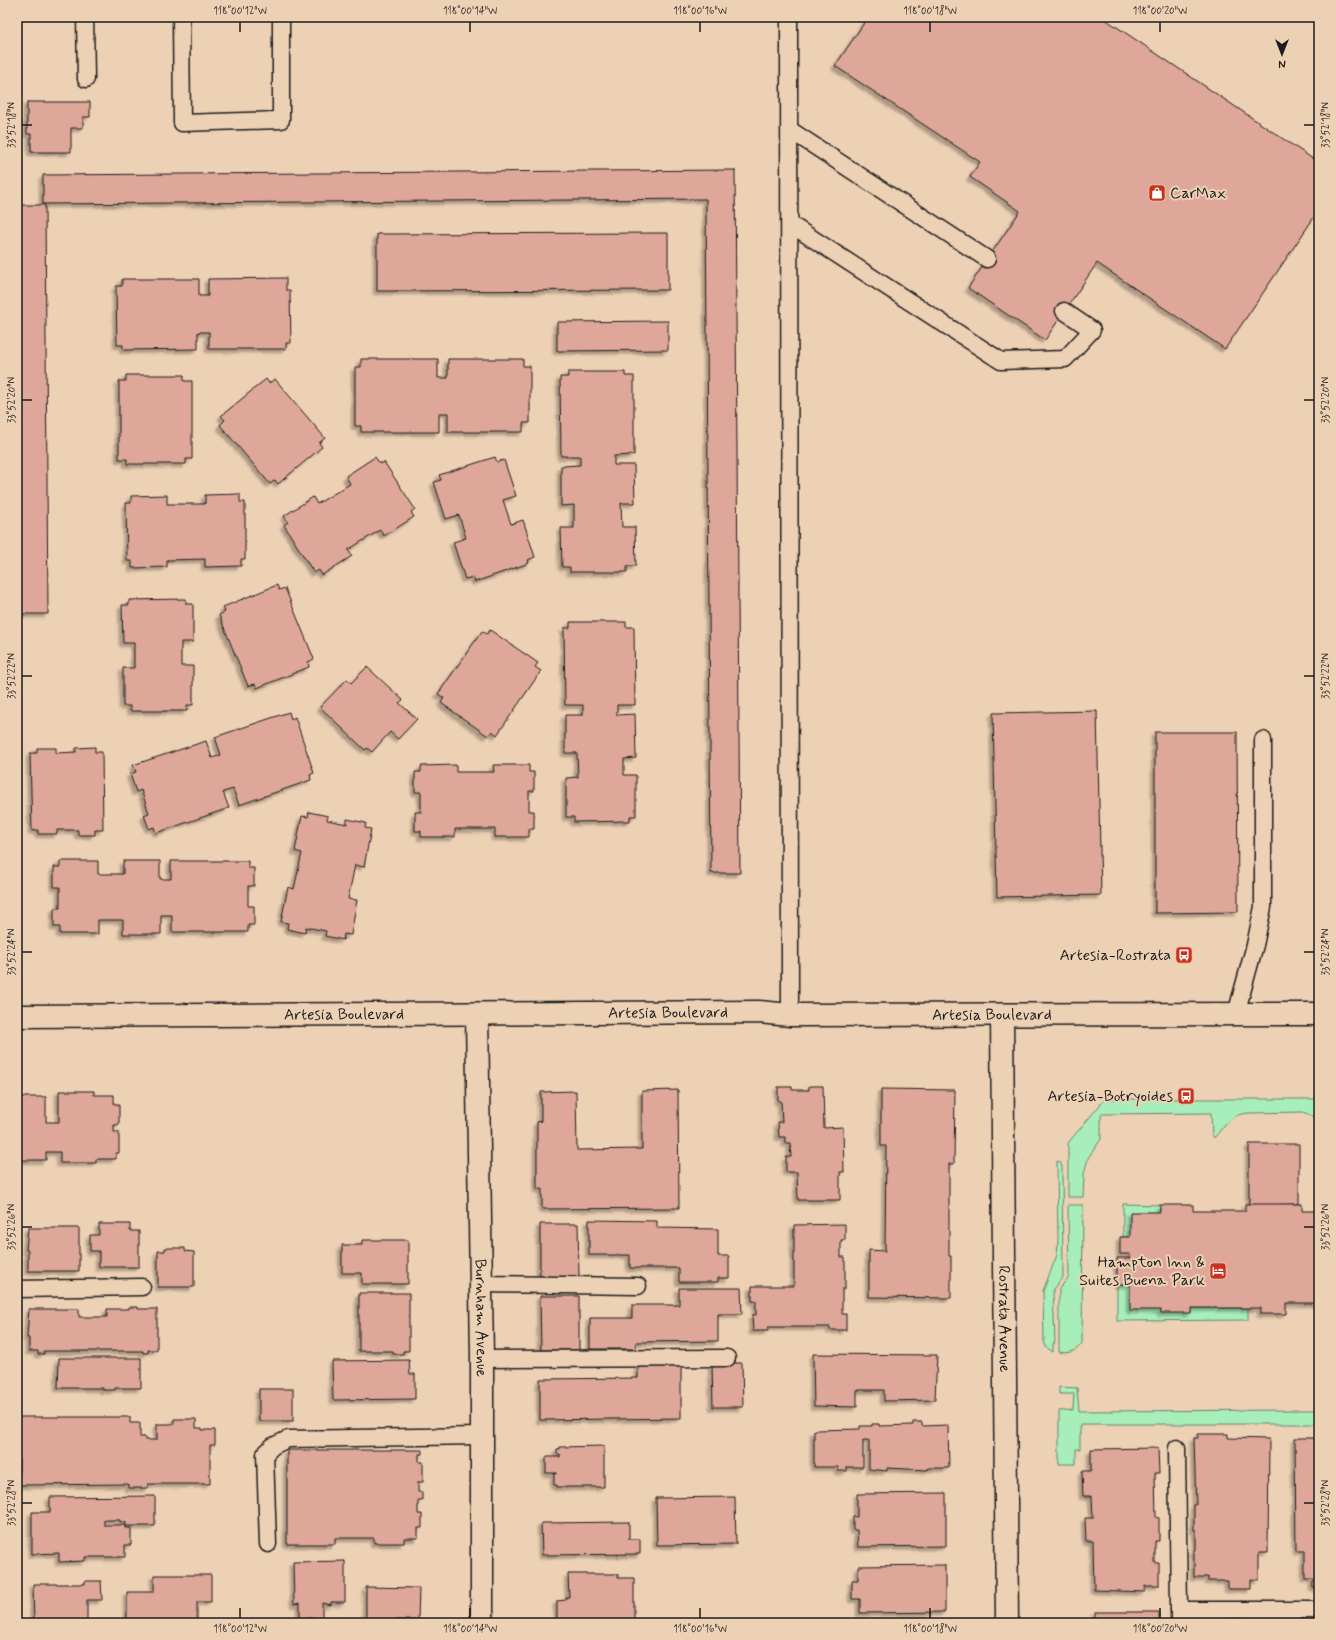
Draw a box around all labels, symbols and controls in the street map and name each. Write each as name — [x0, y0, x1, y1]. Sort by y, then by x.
text: 118°00'12"W — [213, 4, 267, 18]
text: 118°00'14"W — [443, 4, 497, 18]
text: 118°00'16"W — [673, 4, 727, 18]
text: 118°00'18"W — [903, 4, 957, 18]
text: 118°00'20"W — [1133, 4, 1187, 18]
north arrow — [1262, 34, 1302, 74]
text: N — [1278, 56, 1286, 70]
text: 33°52'18"N — [5, 102, 19, 148]
text: 33°52'18"N — [1319, 102, 1333, 148]
shop icon: CarMax — [1147, 183, 1167, 203]
place label: CarMax — [1170, 183, 1226, 204]
text: 33°52'20"N — [5, 376, 19, 423]
text: 33°52'20"N — [1319, 376, 1333, 423]
text: 33°52'22"N — [5, 653, 19, 699]
text: 33°52'22"N — [1319, 653, 1333, 699]
text: 33°52'24"N — [5, 928, 19, 975]
text: 33°52'24"N — [1319, 928, 1333, 975]
place label: Artesia-Rostrata — [1060, 945, 1171, 966]
bus stop icon: Artesia-Rostrata — [1174, 945, 1194, 965]
street label: Artesia Boulevard — [608, 1002, 728, 1023]
street label: Artesia Boulevard — [284, 1003, 404, 1025]
street label: Artesia Boulevard — [932, 1004, 1052, 1025]
place label: Artesia-Botryoides — [1047, 1086, 1173, 1107]
bus stop icon: Artesia-Botryoides — [1176, 1086, 1196, 1106]
text: 33°52'26"N — [5, 1204, 19, 1250]
text: 33°52'26"N — [1319, 1204, 1333, 1250]
place label: Hampton Inn & Suites Buena Park — [1079, 1252, 1205, 1291]
street label: Burnham Avenue — [470, 1259, 493, 1377]
hotel icon: Hampton Inn & Suites Buena Park — [1208, 1261, 1228, 1281]
street label: Rostrata Avenue — [994, 1265, 1015, 1373]
text: 33°52'28"N — [5, 1480, 19, 1526]
text: 33°52'28"N — [1319, 1480, 1333, 1526]
text: 118°00'12"W — [213, 1622, 267, 1636]
text: 118°00'14"W — [443, 1622, 497, 1636]
text: 118°00'16"W — [673, 1622, 727, 1636]
text: 118°00'18"W — [903, 1622, 957, 1636]
text: 118°00'20"W — [1133, 1622, 1187, 1636]

